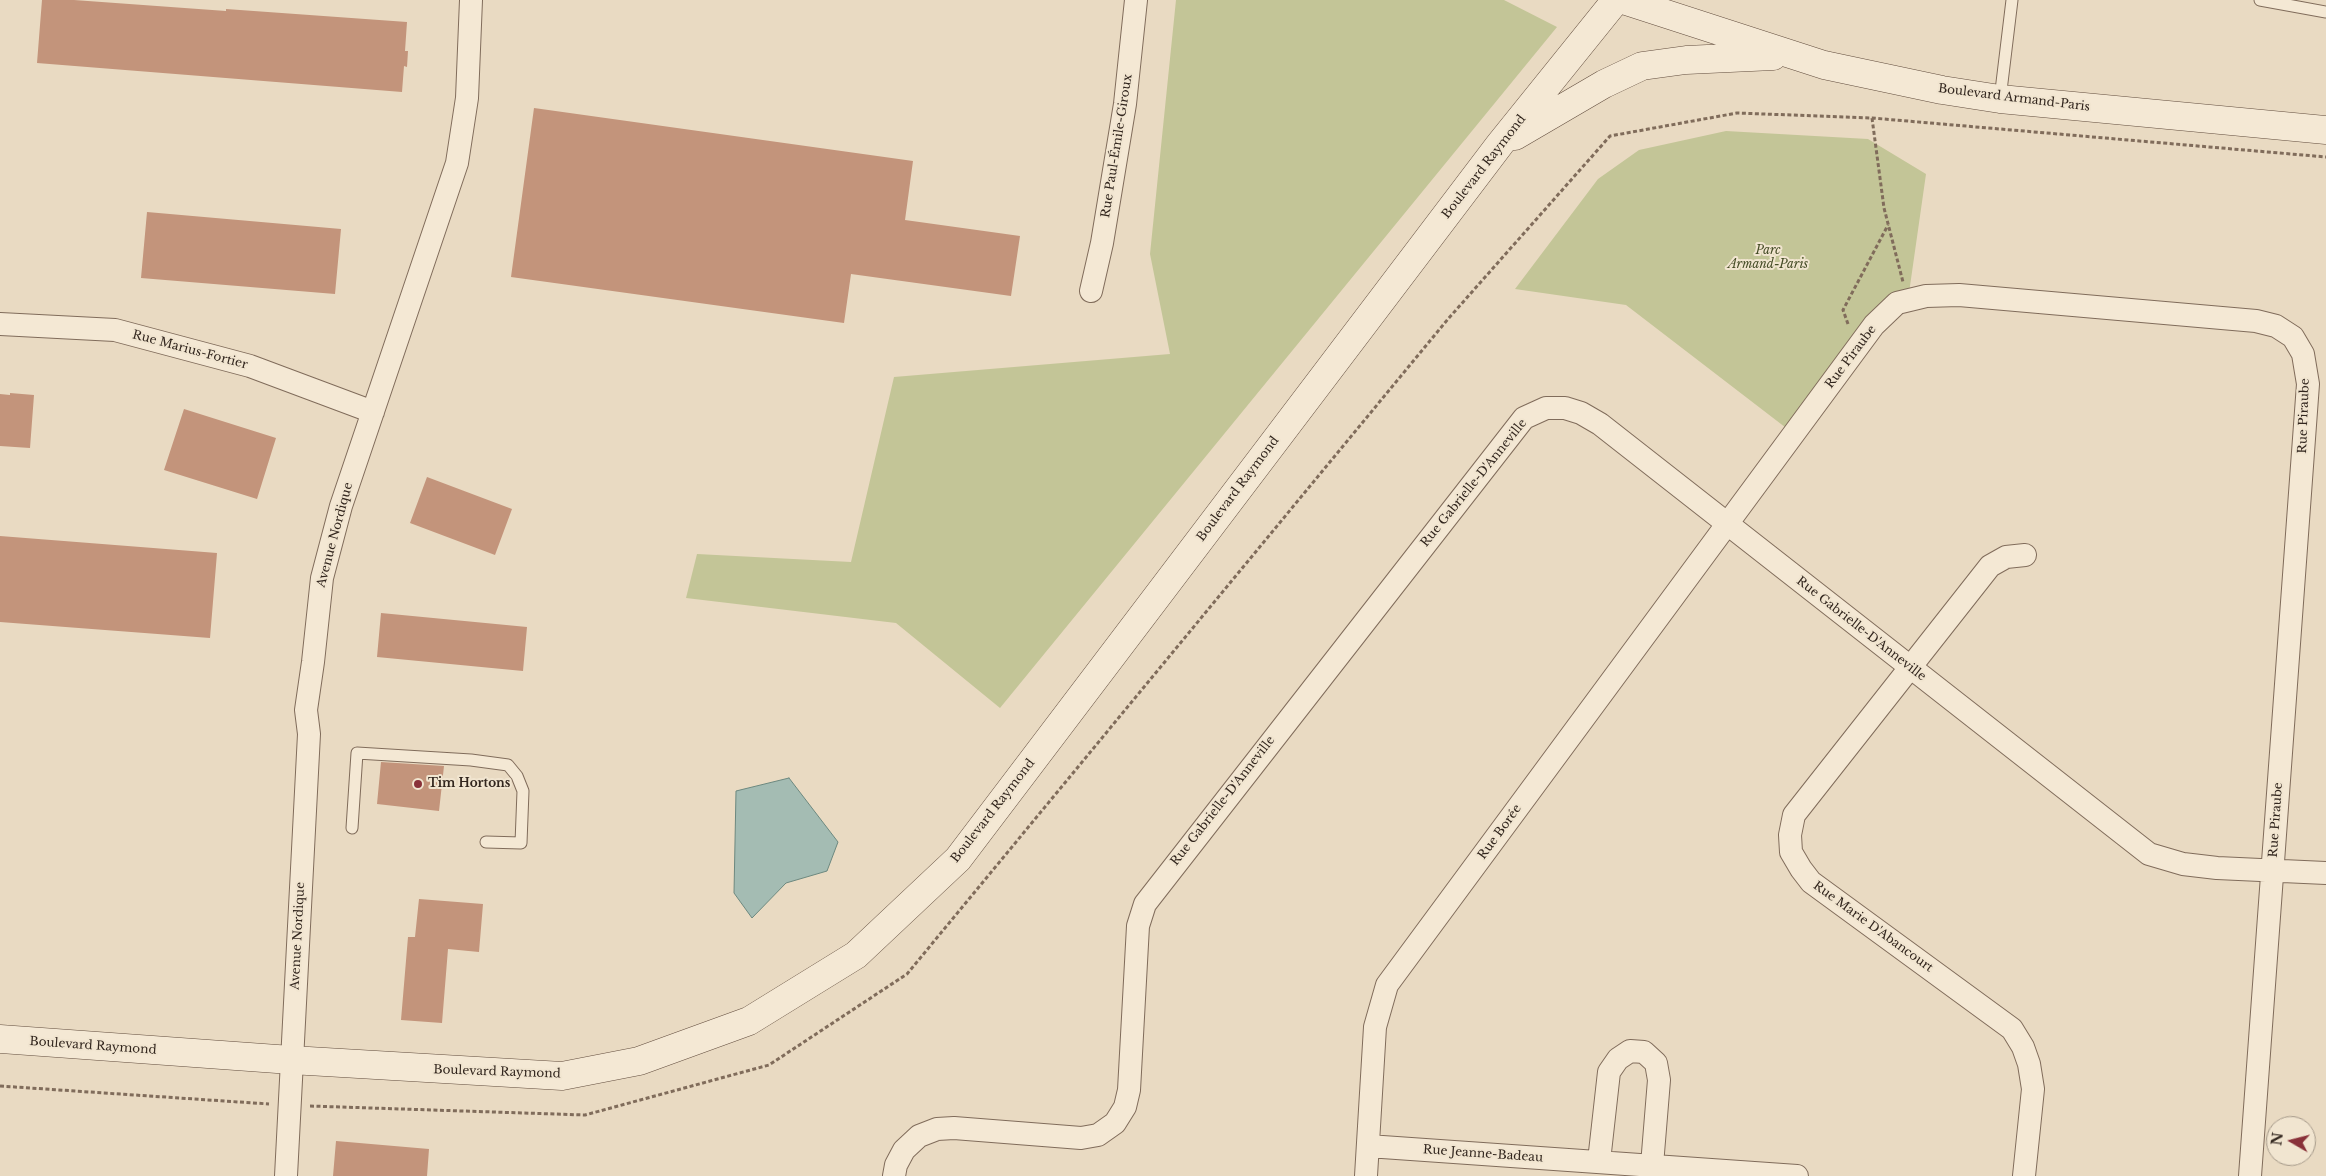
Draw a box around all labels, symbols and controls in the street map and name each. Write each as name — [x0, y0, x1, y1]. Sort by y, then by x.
street label: Rue Paul-Émile-Giroux — [1099, 73, 1135, 219]
street label: Boulevard Armand-Paris — [1937, 82, 2091, 114]
street label: Boulevard Raymond — [1439, 112, 1529, 222]
park label: Parc Armand-Paris — [1728, 244, 1808, 272]
street label: Rue Piraube — [1823, 323, 1879, 391]
street label: Rue Marius-Fortier — [131, 328, 249, 372]
street label: Rue Piraube — [2295, 378, 2313, 454]
street label: Rue Gabrielle-D'Anneville — [1418, 416, 1530, 550]
street label: Boulevard Raymond — [1194, 434, 1282, 544]
street label: Avenue Nordique — [314, 481, 356, 589]
street label: Rue Gabrielle-D'Anneville — [1793, 574, 1929, 684]
street label: Rue Gabrielle-D'Anneville — [1168, 733, 1278, 869]
street label: Boulevard Raymond — [948, 756, 1038, 866]
place label: Tim Hortons — [428, 777, 510, 791]
marker: Tim Hortons — [412, 778, 424, 790]
street label: Rue Piraube — [2266, 782, 2286, 858]
street label: Rue Borée — [1475, 802, 1525, 862]
street label: Rue Marie D'Abancourt — [1810, 879, 1936, 975]
street label: Avenue Nordique — [288, 882, 308, 990]
street label: Boulevard Raymond — [29, 1034, 157, 1058]
street label: Boulevard Raymond — [433, 1063, 561, 1081]
north arrow — [2266, 1116, 2316, 1166]
text: N — [2267, 1131, 2287, 1147]
street label: Rue Jeanne-Badeau — [1423, 1143, 1543, 1165]

